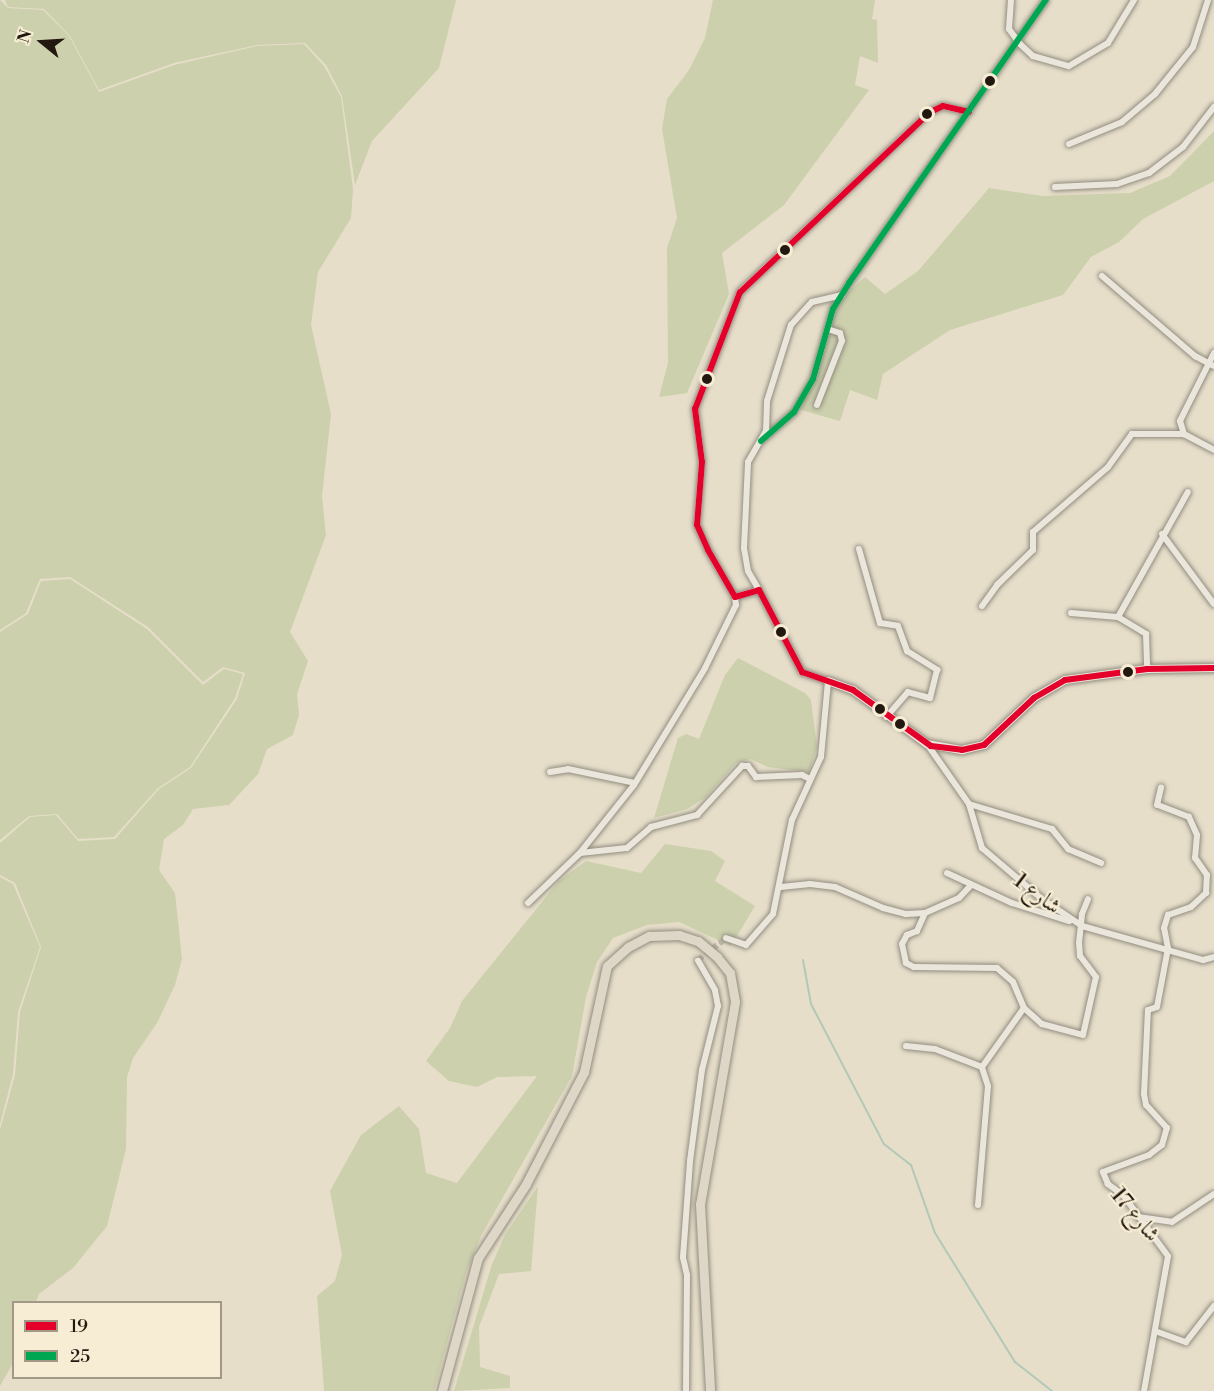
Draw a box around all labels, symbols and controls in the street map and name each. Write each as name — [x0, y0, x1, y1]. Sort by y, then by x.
north arrow — [12, 12, 72, 72]
text: N — [13, 27, 36, 46]
unlabelled marker — [984, 75, 996, 87]
unlabelled marker — [921, 108, 933, 120]
unlabelled marker — [779, 244, 791, 256]
unlabelled marker — [701, 373, 713, 385]
unlabelled marker — [775, 626, 787, 638]
unlabelled marker — [1122, 666, 1134, 678]
unlabelled marker — [874, 703, 886, 715]
unlabelled marker — [894, 718, 906, 730]
street label: شارع 1 — [1008, 868, 1066, 920]
street label: شارع 17 — [1105, 1183, 1165, 1247]
legend — [12, 1301, 222, 1379]
text: 19 — [70, 1315, 88, 1338]
text: 25 — [70, 1345, 90, 1368]

